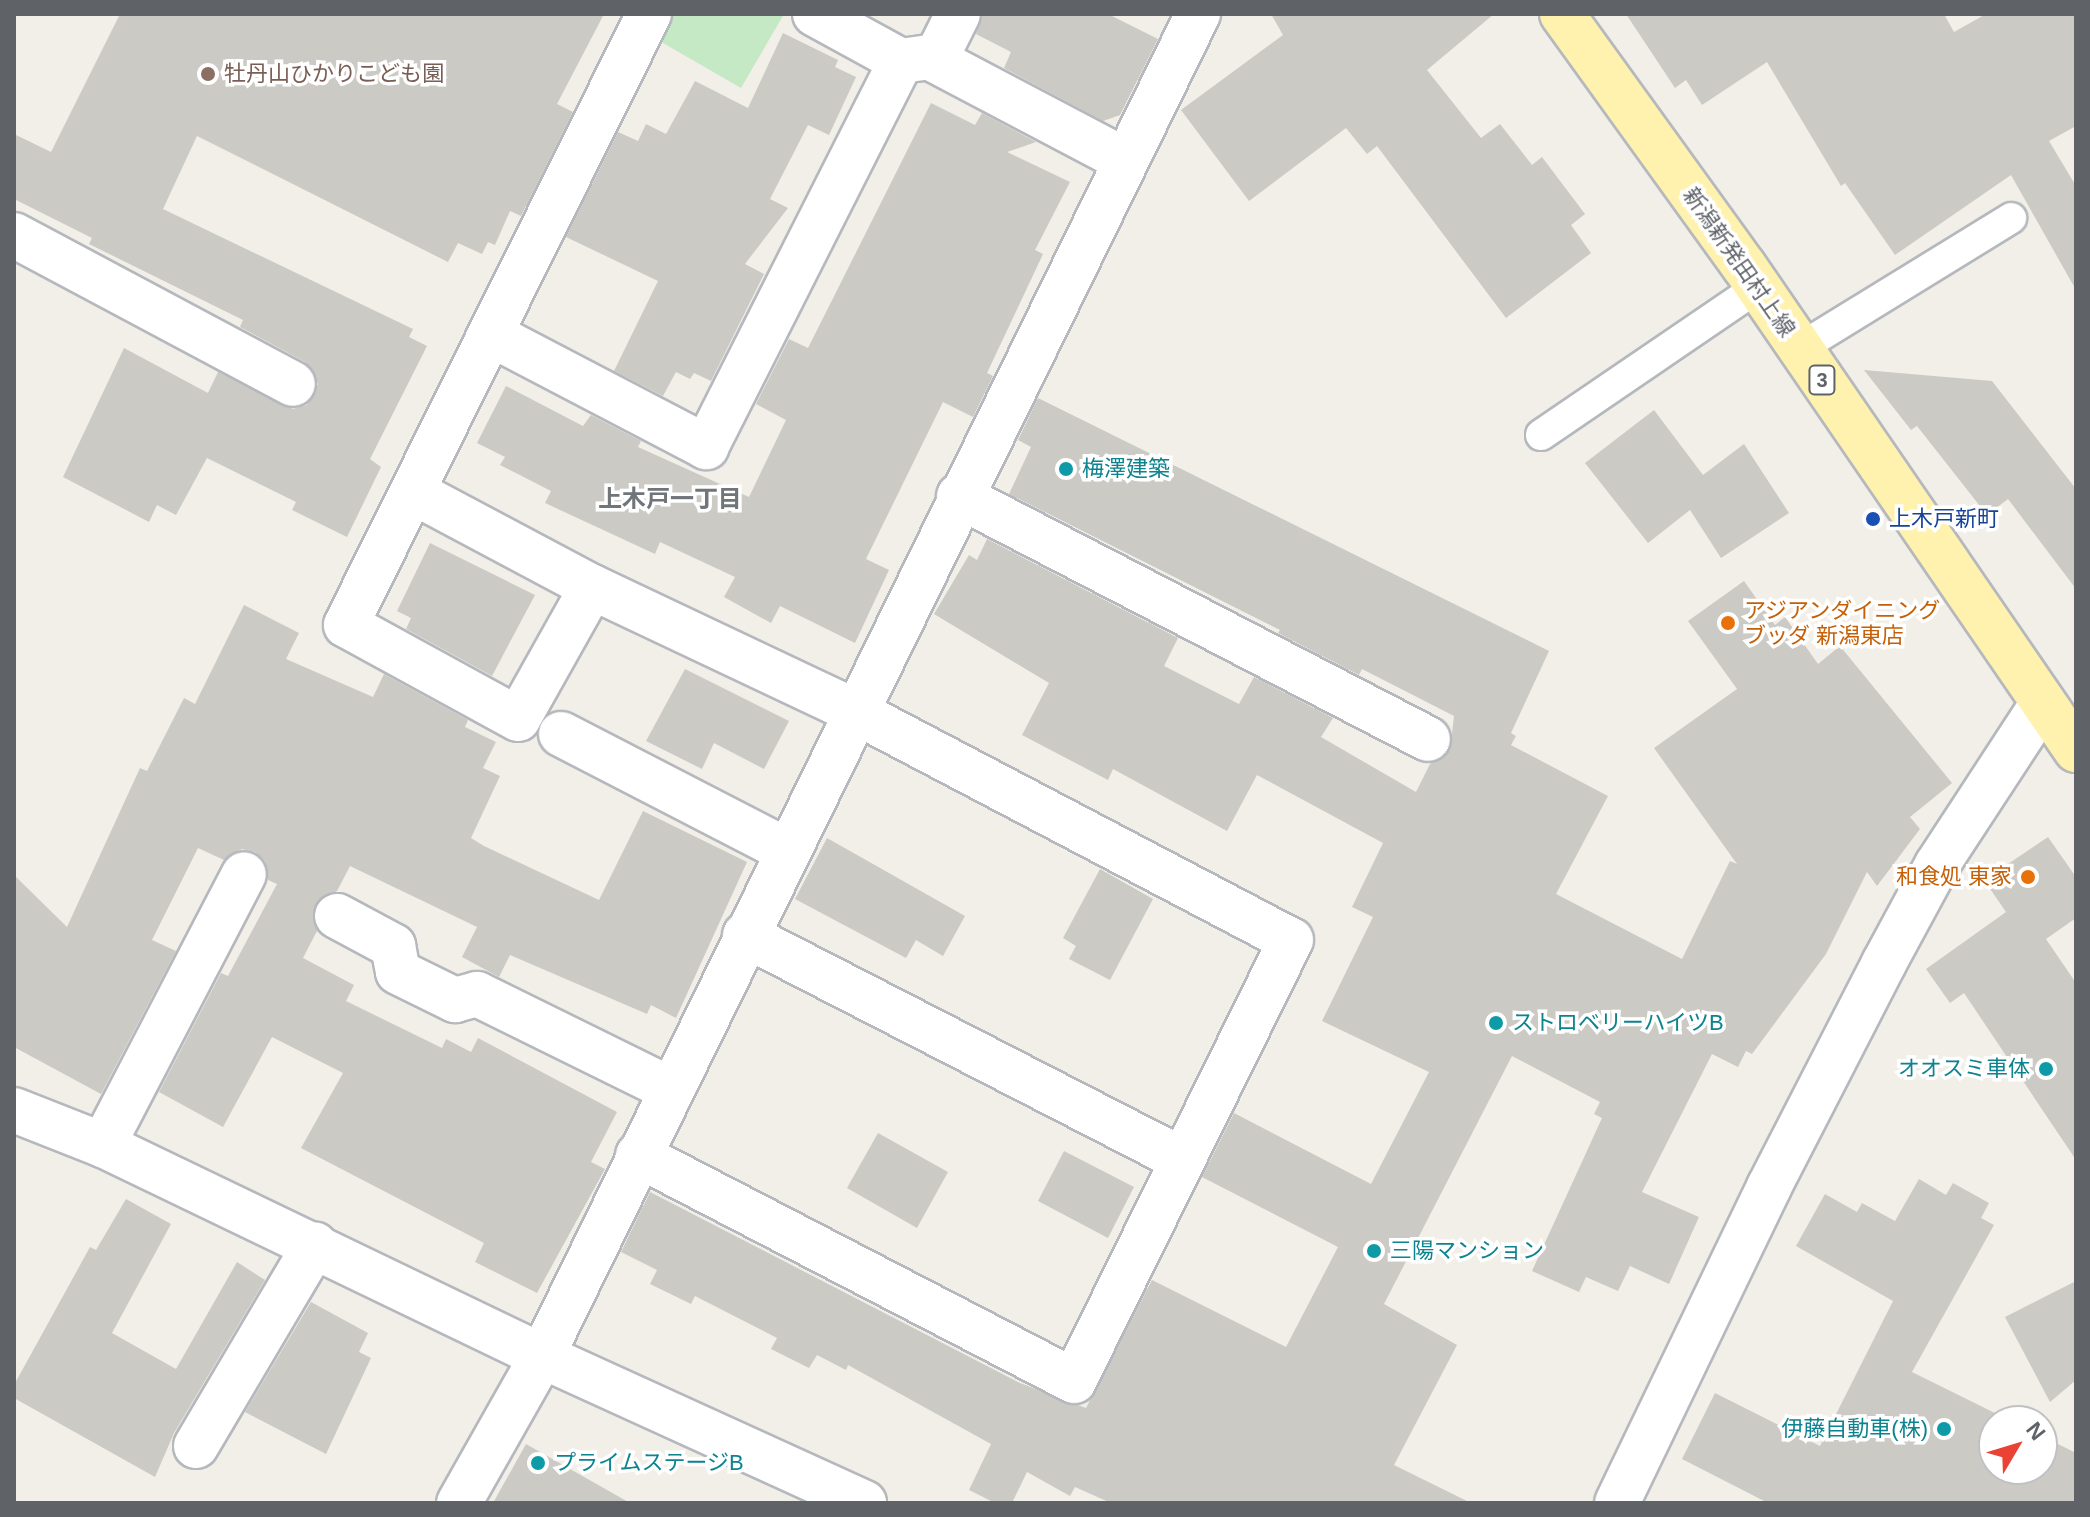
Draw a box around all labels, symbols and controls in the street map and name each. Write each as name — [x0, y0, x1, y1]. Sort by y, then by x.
place label: 牡丹山ひかりこども園 — [224, 61, 444, 87]
marker: 牡丹山ひかりこども園 — [199, 65, 217, 83]
street label: 新潟新発田村上線 — [1678, 182, 1800, 342]
road number: 3 — [1808, 364, 1836, 396]
place label: 梅澤建築 — [1082, 456, 1170, 482]
marker: 梅澤建築 — [1057, 460, 1075, 478]
district label: 上木戸一丁目 — [598, 485, 742, 513]
place label: 上木戸新町 — [1889, 506, 1999, 532]
marker: 上木戸新町 — [1864, 510, 1882, 528]
place label: アジアンダイニング ブッダ 新潟東店 — [1744, 597, 1942, 648]
marker: アジアンダイニング ブッダ 新潟東店 — [1719, 614, 1737, 632]
place label: 和食処 東家 — [1896, 864, 2012, 890]
marker: 和食処 東家 — [2019, 868, 2037, 886]
place label: ストロベリーハイツB — [1512, 1010, 1725, 1036]
marker: ストロベリーハイツB — [1487, 1014, 1505, 1032]
place label: オオスミ車体 — [1898, 1056, 2030, 1082]
marker: オオスミ車体 — [2037, 1060, 2055, 1078]
place label: 三陽マンション — [1390, 1238, 1544, 1264]
marker: 三陽マンション — [1365, 1242, 1383, 1260]
north arrow — [1978, 1405, 2058, 1485]
place label: 伊藤自動車(株) — [1781, 1416, 1928, 1442]
text: N — [2021, 1417, 2050, 1445]
marker: 伊藤自動車(株) — [1935, 1420, 1953, 1438]
place label: プライムステージB — [554, 1450, 745, 1476]
marker: プライムステージB — [529, 1454, 547, 1472]

